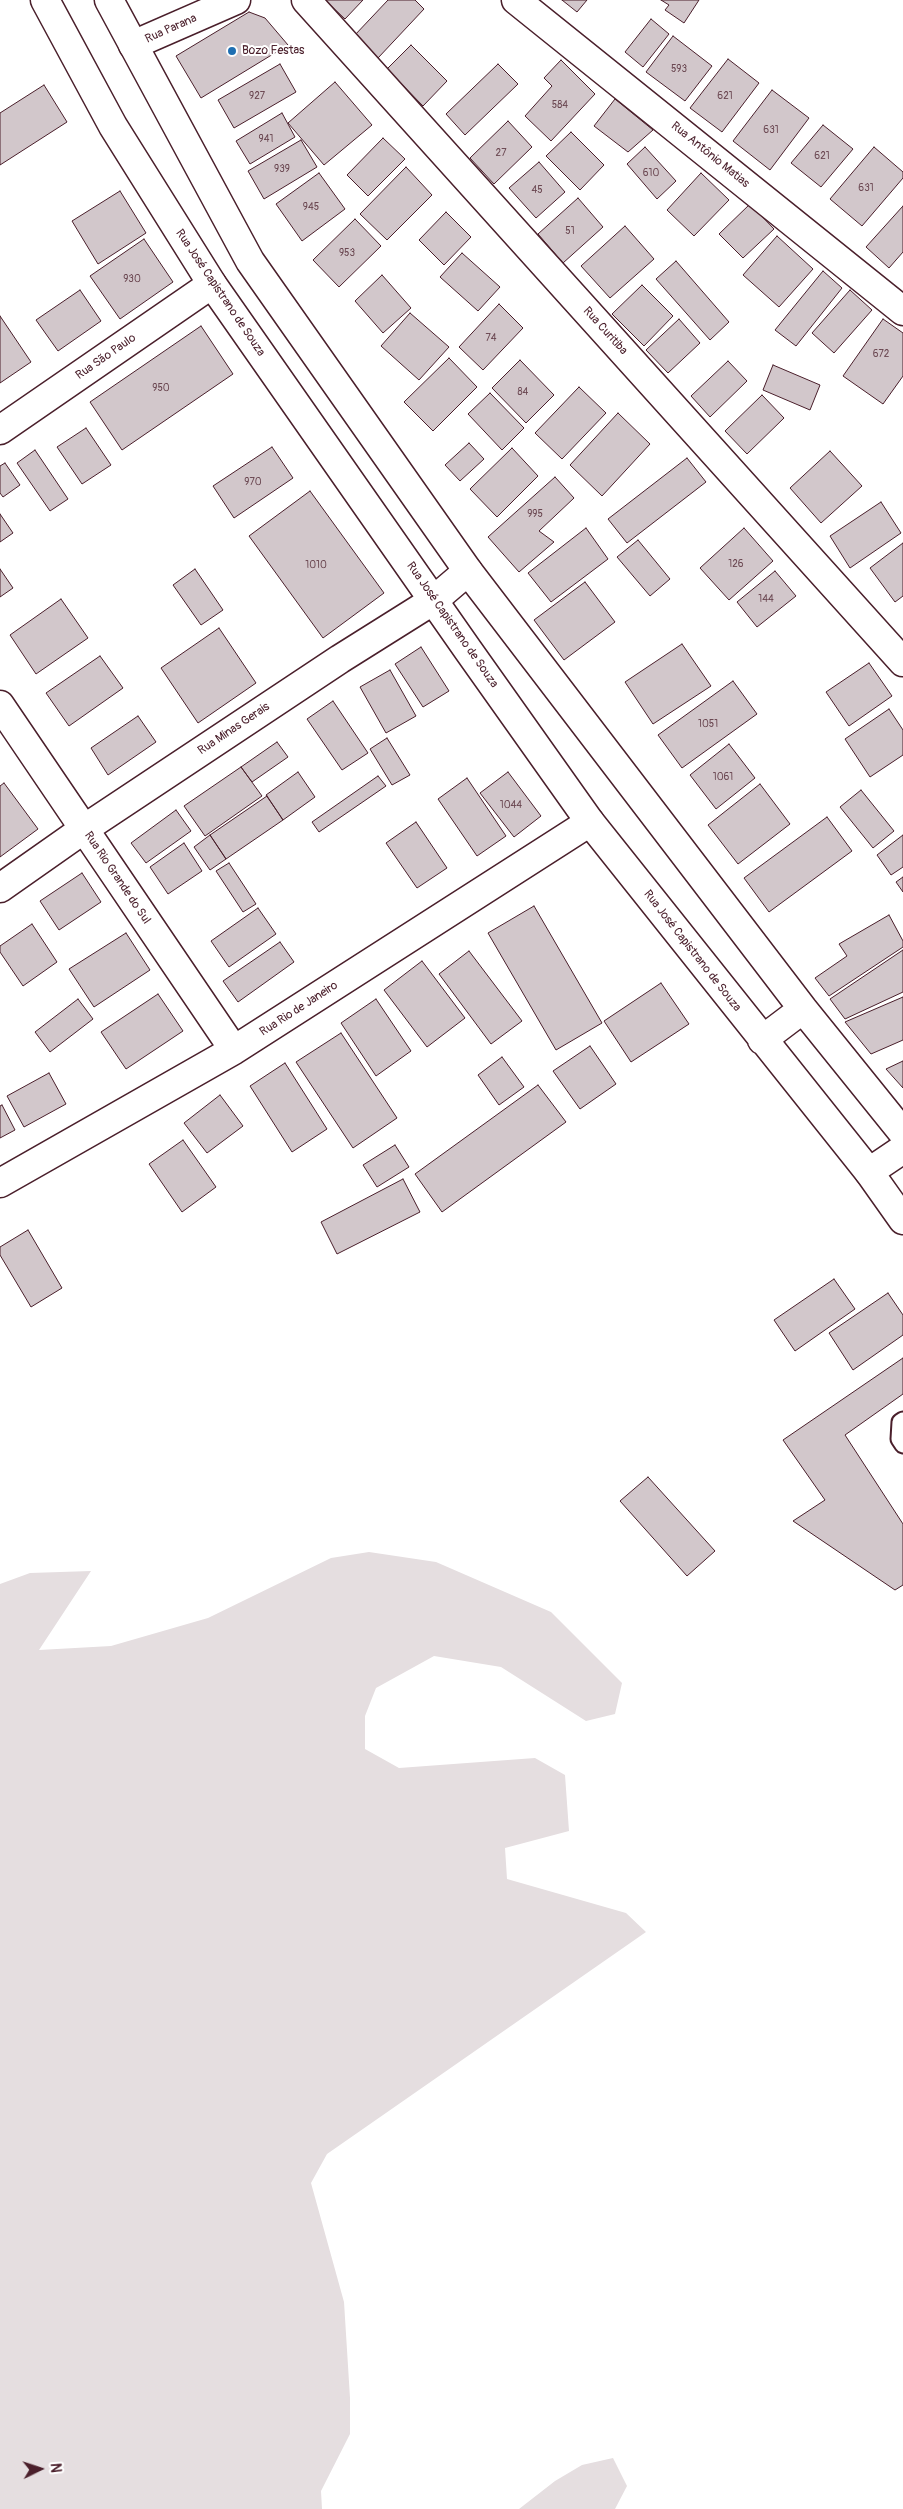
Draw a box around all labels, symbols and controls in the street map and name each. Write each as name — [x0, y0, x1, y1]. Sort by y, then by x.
street label: Rua Parana — [143, 11, 199, 47]
place label: Bozo Festas — [242, 44, 304, 58]
marker: Bozo Festas — [226, 45, 238, 57]
house number: 593 — [671, 63, 687, 75]
house number: 927 — [249, 90, 265, 102]
house number: 621 — [717, 90, 733, 102]
house number: 584 — [552, 99, 568, 111]
street label: Rua Antônio Matias — [668, 119, 752, 191]
house number: 631 — [763, 124, 779, 136]
house number: 941 — [259, 133, 273, 145]
house number: 27 — [496, 147, 506, 159]
house number: 621 — [814, 150, 830, 162]
house number: 939 — [274, 163, 290, 175]
house number: 610 — [643, 167, 659, 179]
house number: 631 — [858, 182, 874, 194]
house number: 45 — [531, 184, 543, 196]
house number: 945 — [303, 201, 319, 213]
house number: 51 — [565, 225, 575, 237]
street label: Rua José Capistrano de Souza — [172, 227, 268, 359]
house number: 953 — [339, 247, 355, 259]
house number: 930 — [123, 273, 141, 285]
street label: Rua Curitiba — [580, 304, 630, 358]
street label: Rua São Paulo — [73, 331, 139, 383]
house number: 74 — [485, 332, 497, 344]
house number: 672 — [873, 348, 889, 360]
house number: 950 — [152, 382, 170, 394]
house number: 84 — [518, 386, 528, 398]
house number: 970 — [244, 476, 262, 488]
house number: 995 — [527, 508, 543, 520]
house number: 126 — [728, 558, 744, 570]
house number: 1010 — [305, 559, 327, 571]
street label: Rua José Capistrano de Souza — [403, 559, 501, 691]
house number: 144 — [758, 593, 774, 605]
street label: Rua Minas Gerais — [195, 700, 273, 758]
house number: 1051 — [698, 718, 718, 730]
house number: 1061 — [713, 771, 733, 783]
house number: 1044 — [500, 799, 522, 811]
street label: Rua Rio Grande do Sul — [81, 829, 153, 927]
street label: Rua José Capistrano de Souza — [640, 887, 744, 1015]
street label: Rua Rio de Janeiro — [257, 978, 341, 1040]
north arrow — [15, 2444, 65, 2494]
text: N — [47, 2463, 64, 2473]

